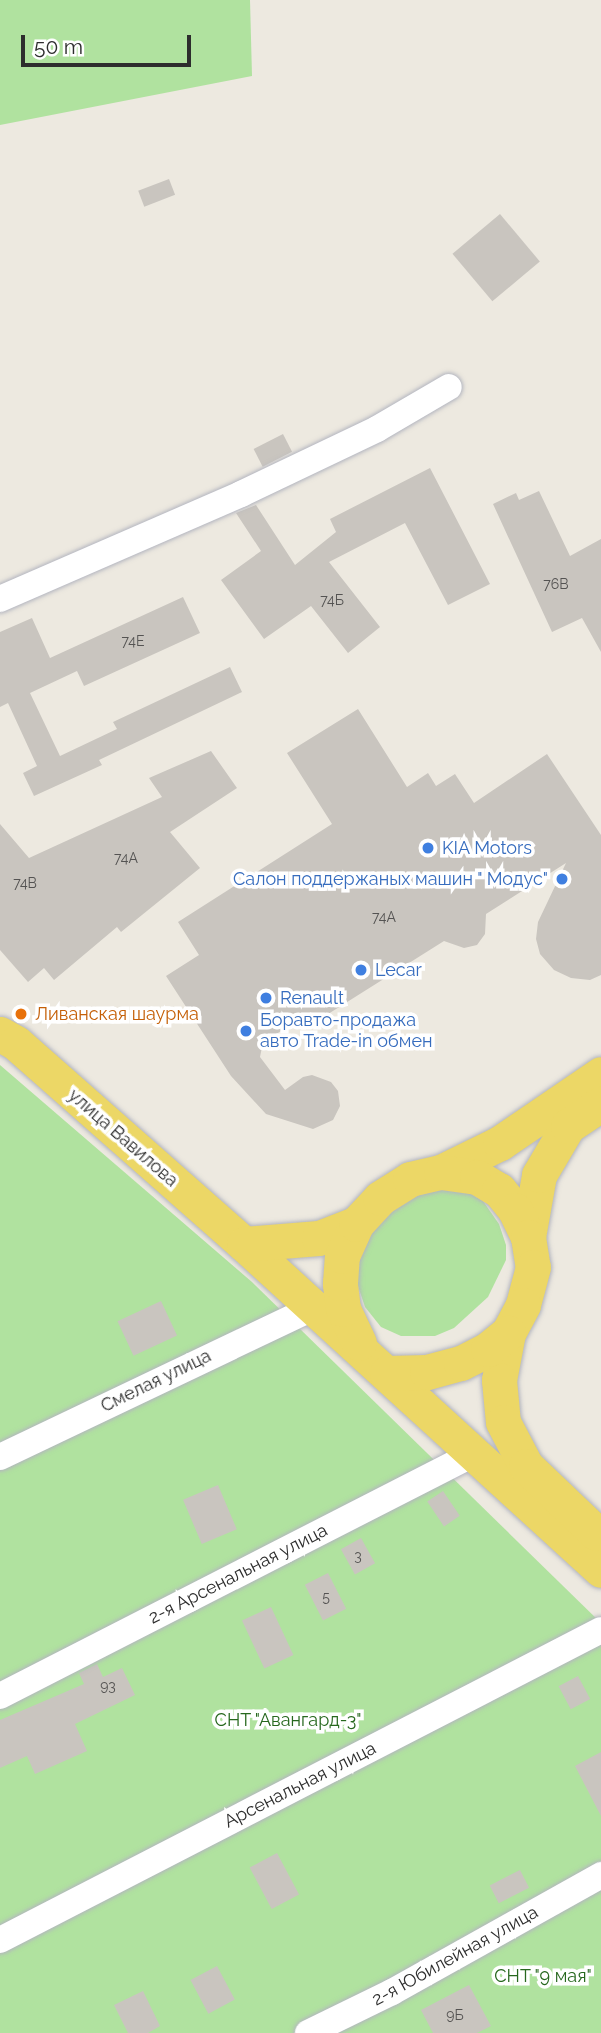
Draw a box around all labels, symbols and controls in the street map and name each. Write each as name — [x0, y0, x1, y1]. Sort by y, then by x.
scale bar — [24, 21, 194, 65]
text: 50 m — [34, 34, 83, 59]
house number: 76В — [543, 576, 569, 592]
house number: 74Б — [320, 592, 344, 608]
house number: 74Е — [122, 633, 144, 649]
place label: KIA Motors — [442, 837, 533, 859]
marker: KIA Motors — [420, 840, 436, 856]
house number: 74А — [114, 850, 138, 866]
place label: Салон поддержаных машин " Модус" — [232, 868, 548, 890]
marker: Салон поддержаных машин " Модус" — [554, 871, 570, 887]
house number: 74В — [13, 875, 37, 891]
house number: 74А — [372, 909, 396, 925]
place label: Lecar — [375, 959, 422, 981]
marker: Lecar — [353, 962, 369, 978]
place label: Renault — [280, 987, 344, 1009]
marker: Renault — [258, 990, 274, 1006]
place label: Ливанская шаурма — [35, 1003, 199, 1025]
marker: Ливанская шаурма — [13, 1006, 29, 1022]
place label: Боравто-продажа авто Trade-in обмен — [260, 1010, 432, 1052]
marker: Боравто-продажа авто Trade-in обмен — [238, 1023, 254, 1039]
street label: улица Вавилова — [64, 1085, 182, 1191]
street label: Смелая улица — [97, 1345, 215, 1417]
street label: 2-я Арсенальная улица — [144, 1519, 332, 1629]
house number: 3 — [354, 1548, 362, 1564]
house number: 5 — [322, 1589, 330, 1605]
house number: 93 — [100, 1678, 116, 1694]
park label: СНТ "Авангард-3" — [214, 1709, 362, 1731]
street label: Арсенальная улица — [220, 1737, 380, 1833]
street label: 2-я Юбилейная улица — [368, 1901, 542, 2011]
park label: СНТ "9 мая" — [494, 1965, 592, 1987]
house number: 9Б — [446, 2007, 464, 2023]

